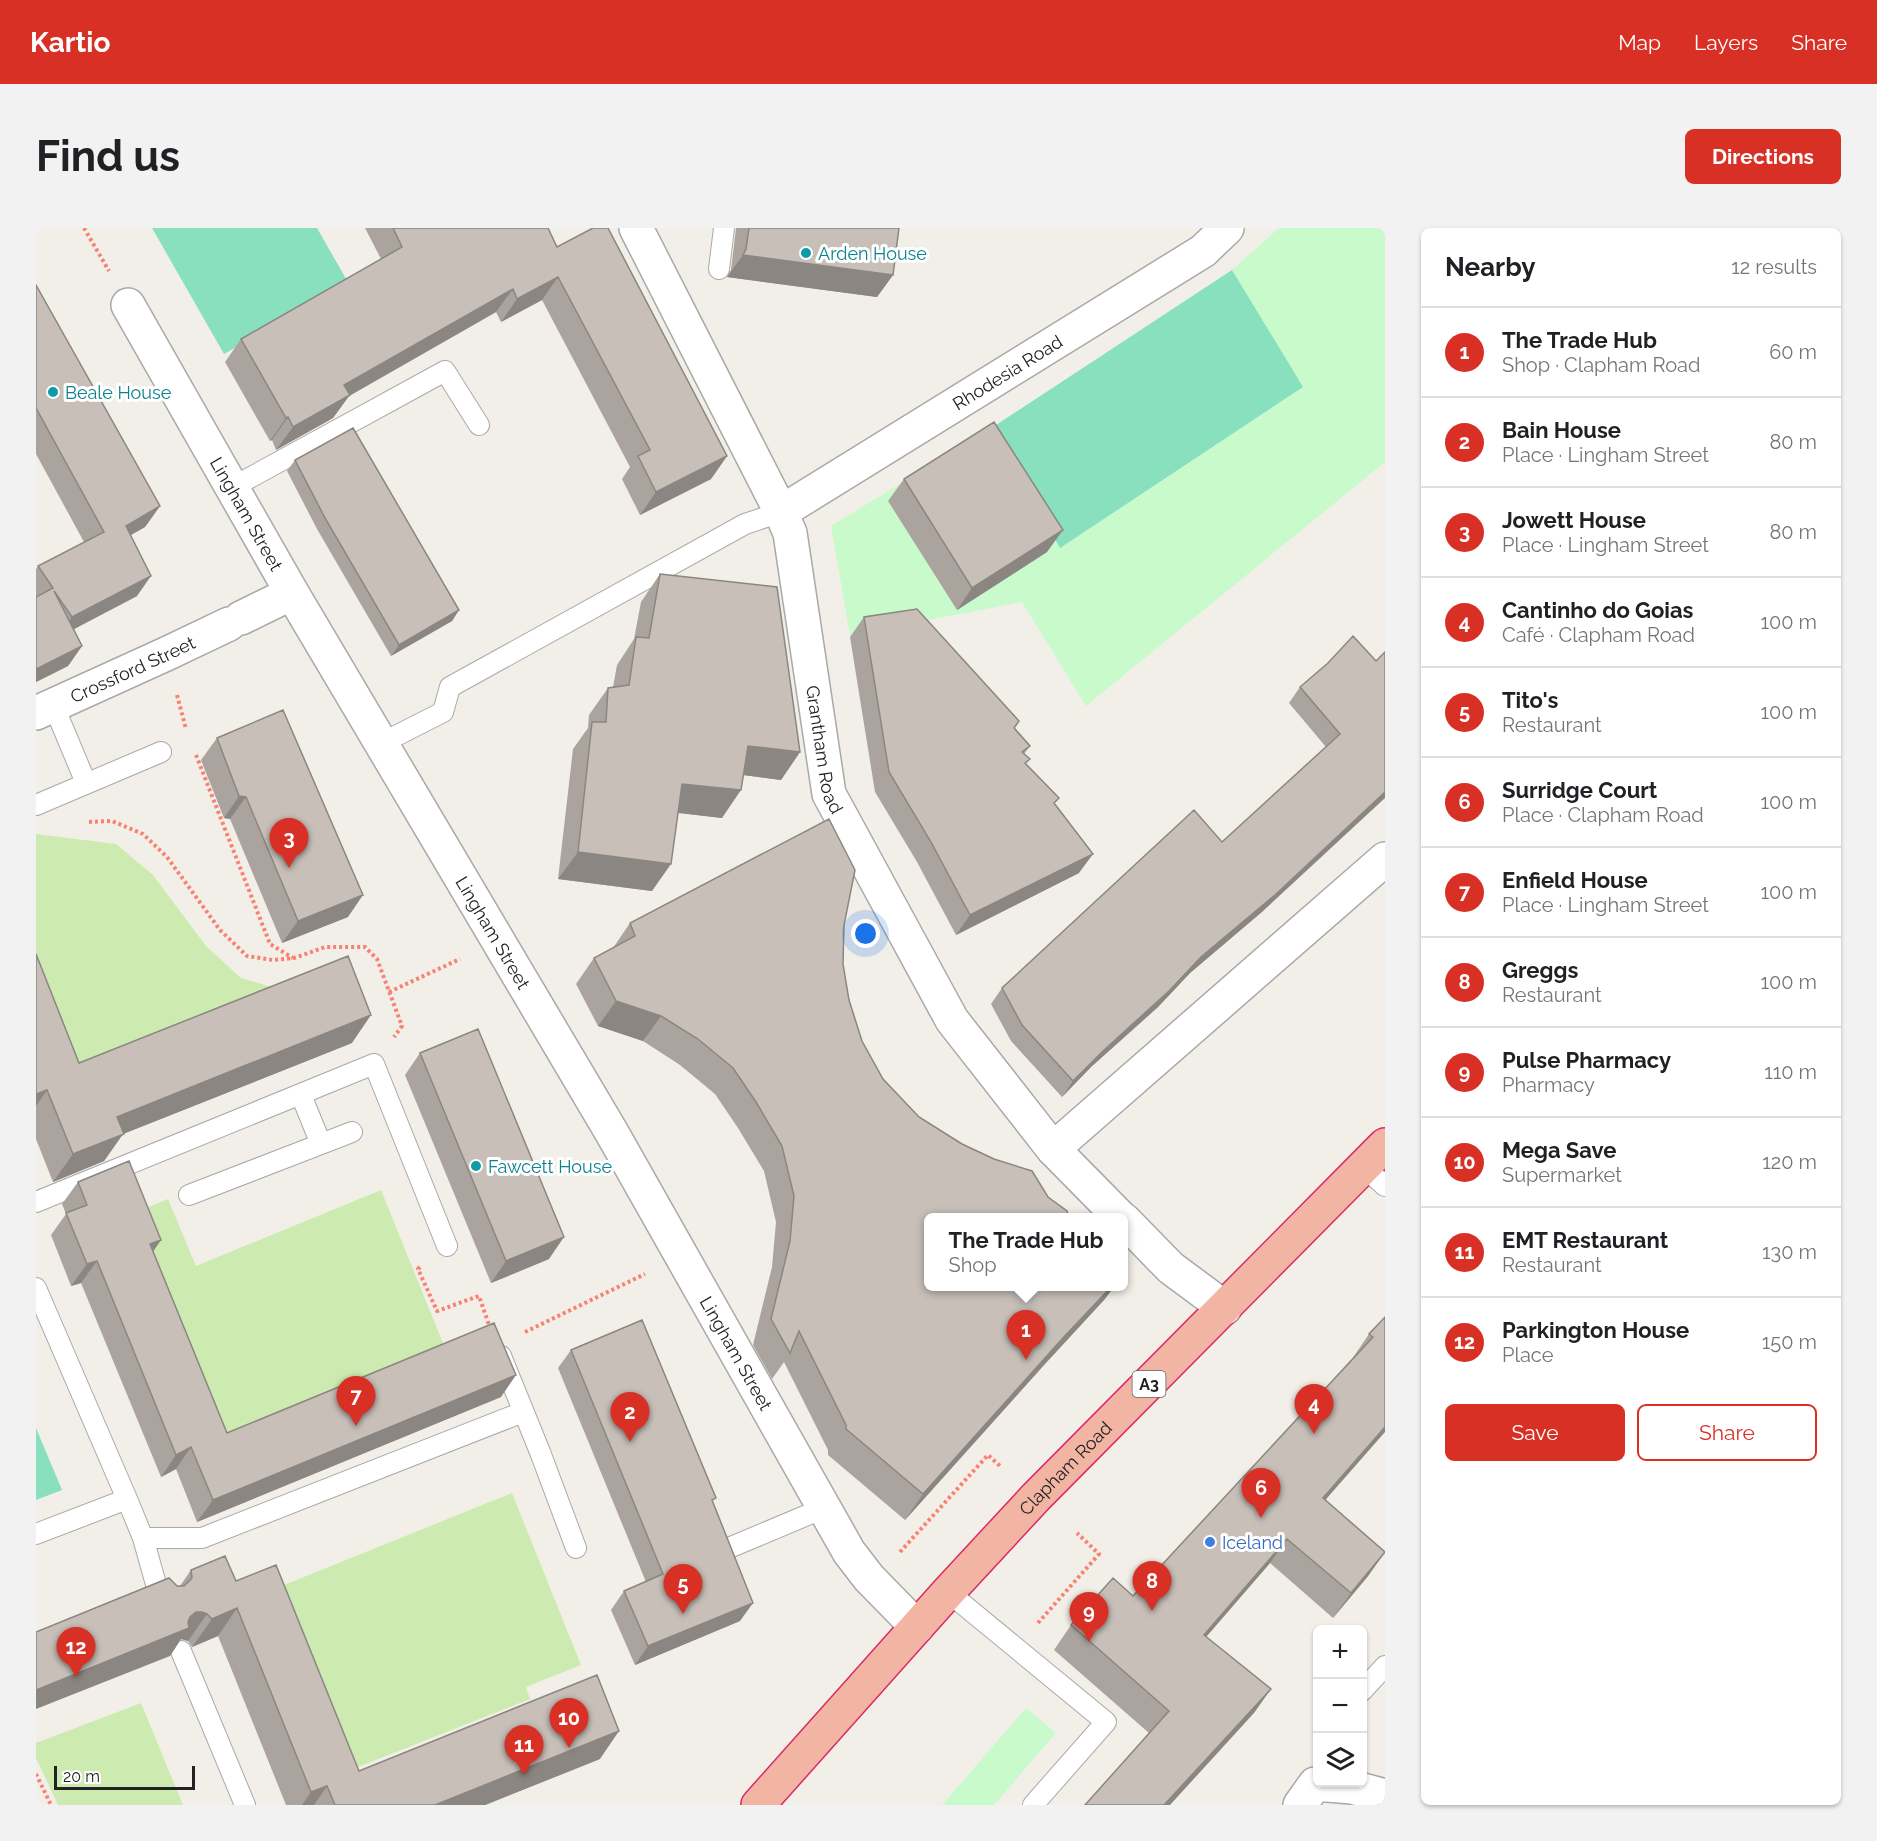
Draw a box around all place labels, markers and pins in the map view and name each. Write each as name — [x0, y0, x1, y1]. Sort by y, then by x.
place label: Arden House — [818, 243, 927, 264]
marker: Arden House — [799, 246, 813, 260]
place label: Beale House — [65, 382, 172, 403]
marker: Beale House — [46, 385, 60, 399]
pin: 3 — [270, 818, 308, 868]
place label: Fawcett House — [488, 1156, 612, 1177]
marker: Fawcett House — [469, 1159, 483, 1173]
pin: 1 — [1006, 1310, 1046, 1360]
pin: 7 — [336, 1376, 376, 1426]
pin: 4 — [1294, 1384, 1334, 1434]
pin: 2 — [610, 1392, 650, 1442]
pin: 6 — [1242, 1468, 1280, 1518]
place label: Iceland — [1222, 1532, 1283, 1553]
marker: Iceland — [1203, 1535, 1217, 1549]
pin: 8 — [1132, 1562, 1172, 1611]
pin: 5 — [664, 1564, 702, 1614]
pin: 9 — [1070, 1592, 1108, 1642]
pin: 12 — [56, 1628, 96, 1677]
pin: 10 — [550, 1698, 588, 1748]
pin: 11 — [504, 1726, 544, 1775]

